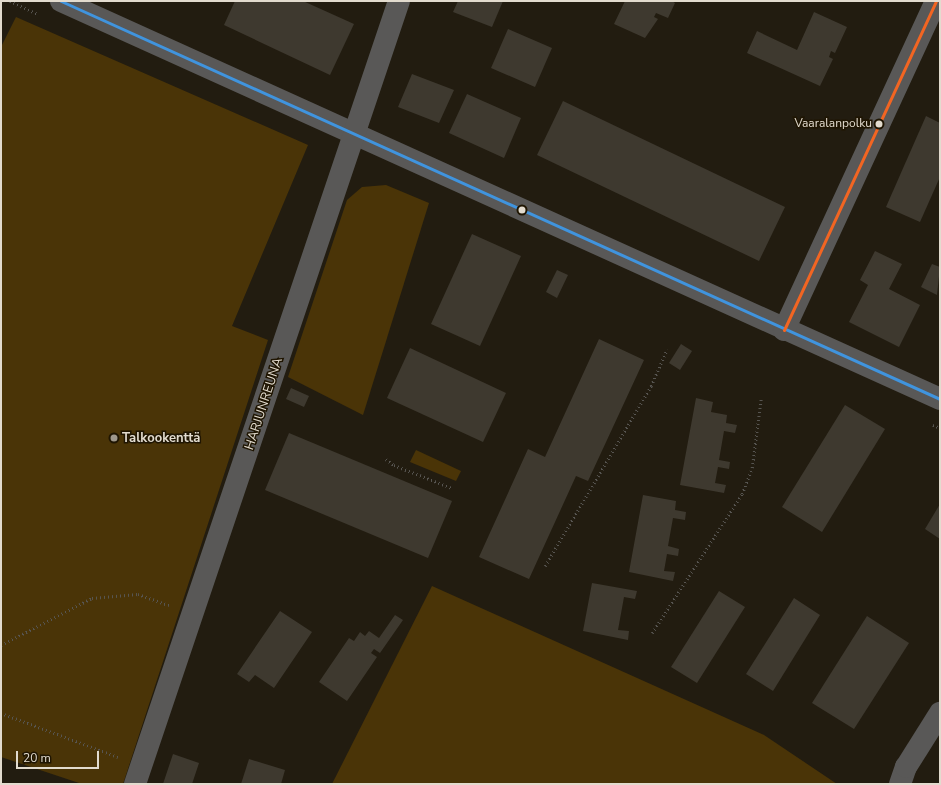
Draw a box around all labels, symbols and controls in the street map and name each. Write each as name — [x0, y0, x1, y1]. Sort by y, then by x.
place label: Vaaralanpolku — [794, 117, 872, 131]
marker: Vaaralanpolku — [874, 119, 884, 129]
unlabelled marker — [517, 205, 527, 215]
street label: HARJUNREUNA — [242, 356, 286, 452]
place label: Talkookenttä — [122, 430, 200, 446]
marker: Talkookenttä — [109, 433, 119, 443]
scale bar — [18, 743, 101, 769]
text: 20 m — [23, 750, 51, 766]

